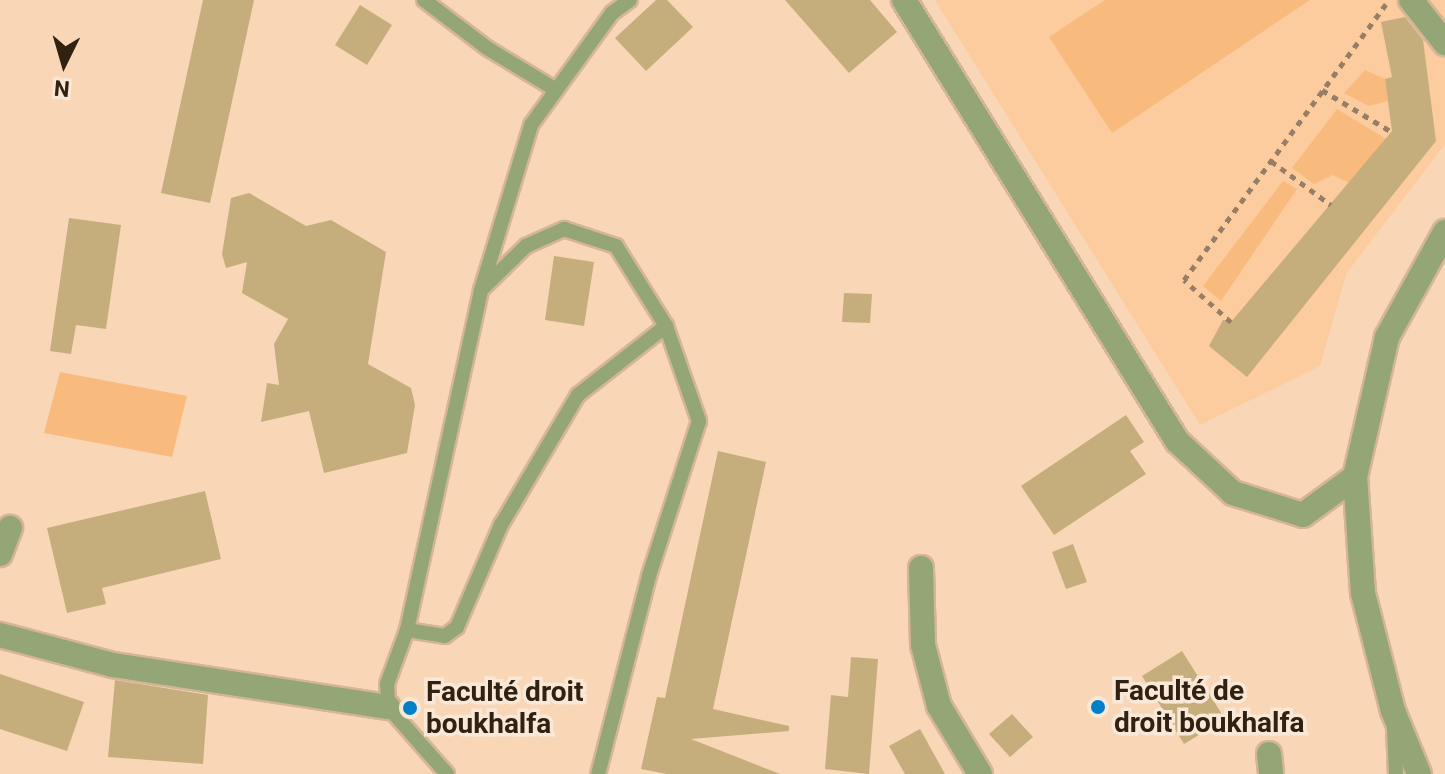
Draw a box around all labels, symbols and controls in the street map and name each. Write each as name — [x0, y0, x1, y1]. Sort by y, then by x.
north arrow — [24, 24, 104, 104]
text: N — [53, 75, 71, 102]
place label: Faculté de droit boukhalfa — [1114, 674, 1305, 740]
place label: Faculté droit boukhalfa — [426, 675, 583, 741]
marker: Faculté de droit boukhalfa — [1089, 698, 1107, 716]
marker: Faculté droit boukhalfa — [401, 699, 419, 717]

